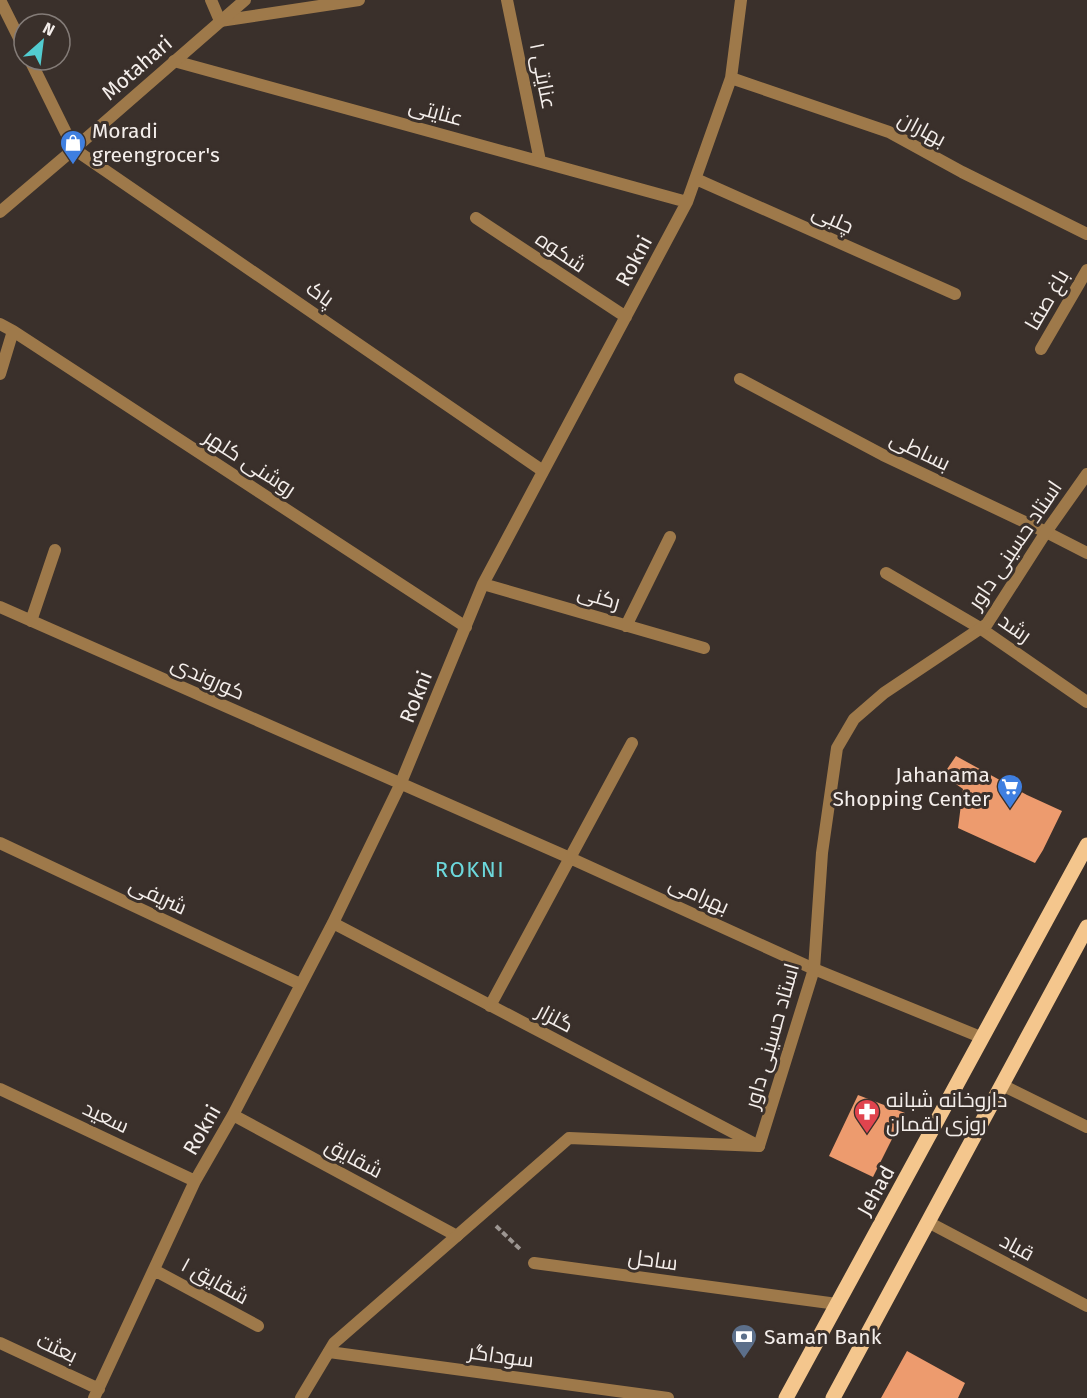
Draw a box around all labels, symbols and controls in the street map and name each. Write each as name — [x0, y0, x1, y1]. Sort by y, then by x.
north arrow — [12, 12, 72, 72]
text: N — [40, 18, 58, 40]
street label: Motahari — [96, 30, 178, 106]
street label: عنایتی ۱ — [524, 41, 562, 111]
street label: عنایتی — [406, 92, 466, 132]
street label: بهاران — [893, 106, 951, 152]
place label: Moradi greengrocer's — [92, 118, 220, 168]
shop icon: Moradi greengrocer's — [58, 128, 88, 166]
street label: چلبی — [808, 198, 858, 241]
street label: شکوه — [531, 226, 591, 278]
street label: Rokni — [610, 231, 658, 291]
street label: باغ صفا — [1019, 265, 1076, 335]
street label: پاک — [300, 275, 339, 314]
street label: روشنی کلهر — [198, 423, 301, 502]
street label: بساطی — [886, 425, 954, 477]
street label: استاد حسینی داور — [962, 476, 1068, 615]
street label: رکنی — [575, 579, 623, 615]
street label: رشد — [994, 608, 1036, 648]
street label: کوروندی — [167, 650, 249, 706]
street label: Rokni — [394, 667, 438, 727]
place label: Jahanama Shopping Center — [832, 762, 990, 812]
supermarket icon: Jahanama Shopping Center — [995, 772, 1025, 810]
district label: ROKNI — [435, 856, 505, 883]
street label: بهرامی — [665, 870, 733, 920]
street label: شریفی — [125, 871, 191, 921]
street label: استاد حسینی داور — [739, 960, 805, 1113]
street label: گلزار — [531, 997, 578, 1038]
place label: داروخانه شبانه روزی لقمان — [886, 1087, 1007, 1137]
street label: سعید — [79, 1095, 133, 1139]
pharmacy icon: داروخانه شبانه روزی لقمان — [852, 1097, 882, 1135]
street label: Rokni — [177, 1100, 227, 1160]
street label: شقایق — [321, 1132, 387, 1184]
street label: Jehad — [852, 1161, 900, 1221]
street label: قباد — [995, 1227, 1039, 1267]
street label: ساحل — [626, 1244, 680, 1276]
street label: شقایق ۱ — [177, 1252, 253, 1310]
bank icon: Saman Bank — [729, 1322, 759, 1360]
place label: Saman Bank — [764, 1324, 882, 1350]
street label: بعثت — [32, 1327, 82, 1369]
street label: سوداگر — [466, 1338, 535, 1373]

